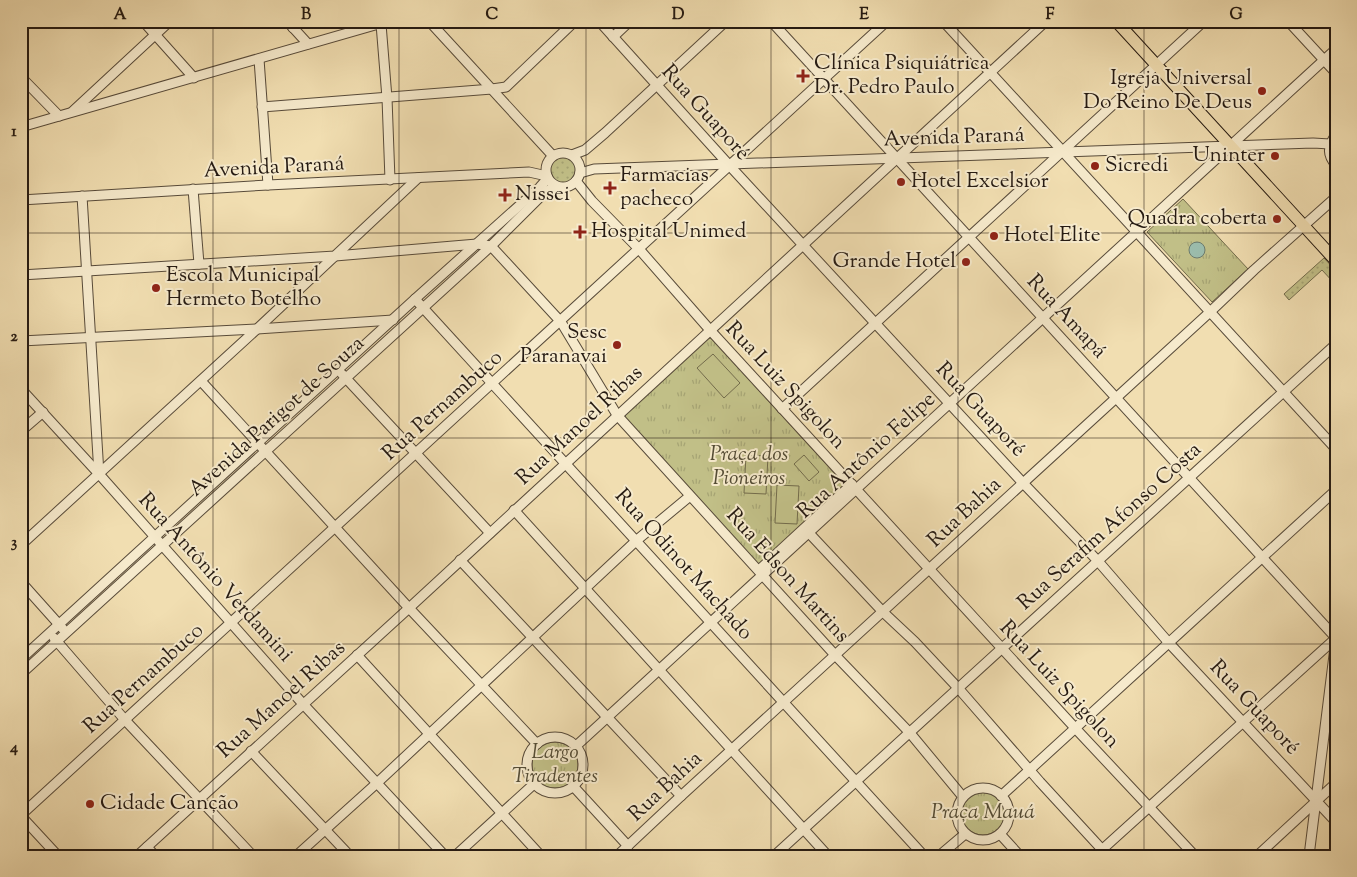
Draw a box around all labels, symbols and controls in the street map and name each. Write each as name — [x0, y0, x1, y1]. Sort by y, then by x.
text: A — [114, 4, 127, 27]
text: B — [301, 4, 311, 27]
text: C — [486, 4, 499, 27]
text: D — [672, 4, 685, 27]
text: E — [859, 4, 869, 27]
text: F — [1046, 4, 1055, 27]
text: G — [1229, 4, 1243, 27]
place label: Clínica Psiquiátrica Dr. Pedro Paulo — [814, 49, 990, 103]
street label: Rua Guaporé — [654, 58, 756, 168]
place label: Igreja Universal Do Reino De Deus — [1083, 64, 1252, 118]
marker: Clínica Psiquiátrica Dr. Pedro Paulo — [796, 69, 810, 83]
marker: Igreja Universal Do Reino De Deus — [1256, 85, 1268, 97]
text: 1 — [11, 121, 17, 144]
street label: Avenida Paraná — [883, 121, 1025, 155]
place label: Uninter — [1192, 141, 1265, 171]
street label: Avenida Paraná — [203, 149, 345, 187]
marker: Uninter — [1269, 150, 1281, 162]
place label: Sicredi — [1105, 151, 1168, 181]
marker: Sicredi — [1089, 160, 1101, 172]
place label: Farmacias pacheco — [620, 161, 709, 215]
place label: Hotel Excelsior — [911, 167, 1049, 197]
marker: Hotel Excelsior — [895, 176, 907, 188]
place label: Nissei — [515, 180, 570, 210]
marker: Farmacias pacheco — [604, 182, 616, 194]
marker: Nissei — [499, 189, 511, 201]
place label: Quadra coberta — [1127, 204, 1267, 234]
marker: Quadra coberta — [1271, 213, 1283, 225]
place label: Hospital Unimed — [591, 217, 746, 247]
place label: Hotel Elite — [1004, 221, 1101, 251]
marker: Hospital Unimed — [573, 225, 587, 239]
marker: Hotel Elite — [988, 230, 1000, 242]
place label: Grande Hotel — [832, 247, 956, 277]
marker: Grande Hotel — [960, 256, 972, 268]
place label: Escola Municipal Hermeto Botelho — [166, 261, 321, 315]
street label: Rua Amapá — [1019, 268, 1113, 366]
marker: Escola Municipal Hermeto Botelho — [150, 282, 162, 294]
street label: Rua Luiz Spigolon — [718, 315, 852, 457]
place label: Sesc Paranavai — [520, 318, 607, 372]
text: 2 — [10, 326, 18, 349]
street label: Avenida Parigot de Souza — [182, 329, 372, 504]
marker: Sesc Paranavai — [611, 339, 623, 351]
street label: Rua Pernambuco — [376, 344, 510, 468]
street label: Rua Guaporé — [928, 356, 1032, 464]
street label: Rua Manoel Ribas — [510, 359, 650, 493]
street label: Rua Antônio Felipe — [791, 386, 943, 526]
street label: Rua Serafim Afonso Costa — [1011, 436, 1209, 618]
park label: Praça dos Pioneiros — [710, 440, 788, 494]
street label: Rua Bahia — [921, 471, 1009, 555]
street label: Rua Odinot Machado — [607, 483, 759, 647]
street label: Rua Antônio Verdamini — [131, 487, 299, 669]
street label: Rua Edson Martins — [718, 502, 856, 650]
text: 3 — [11, 532, 18, 555]
street label: Rua Luiz Spigolon — [992, 614, 1126, 756]
street label: Rua Pernambuco — [77, 617, 211, 741]
street label: Rua Manoel Ribas — [211, 634, 353, 766]
street label: Rua Guaporé — [1202, 654, 1306, 762]
text: 4 — [9, 737, 18, 760]
park label: Largo Tiradentes — [512, 738, 598, 792]
street label: Rua Bahia — [622, 745, 710, 829]
place label: Cidade Canção — [100, 789, 239, 819]
marker: Cidade Canção — [84, 798, 96, 810]
park label: Praça Mauá — [931, 798, 1035, 828]

